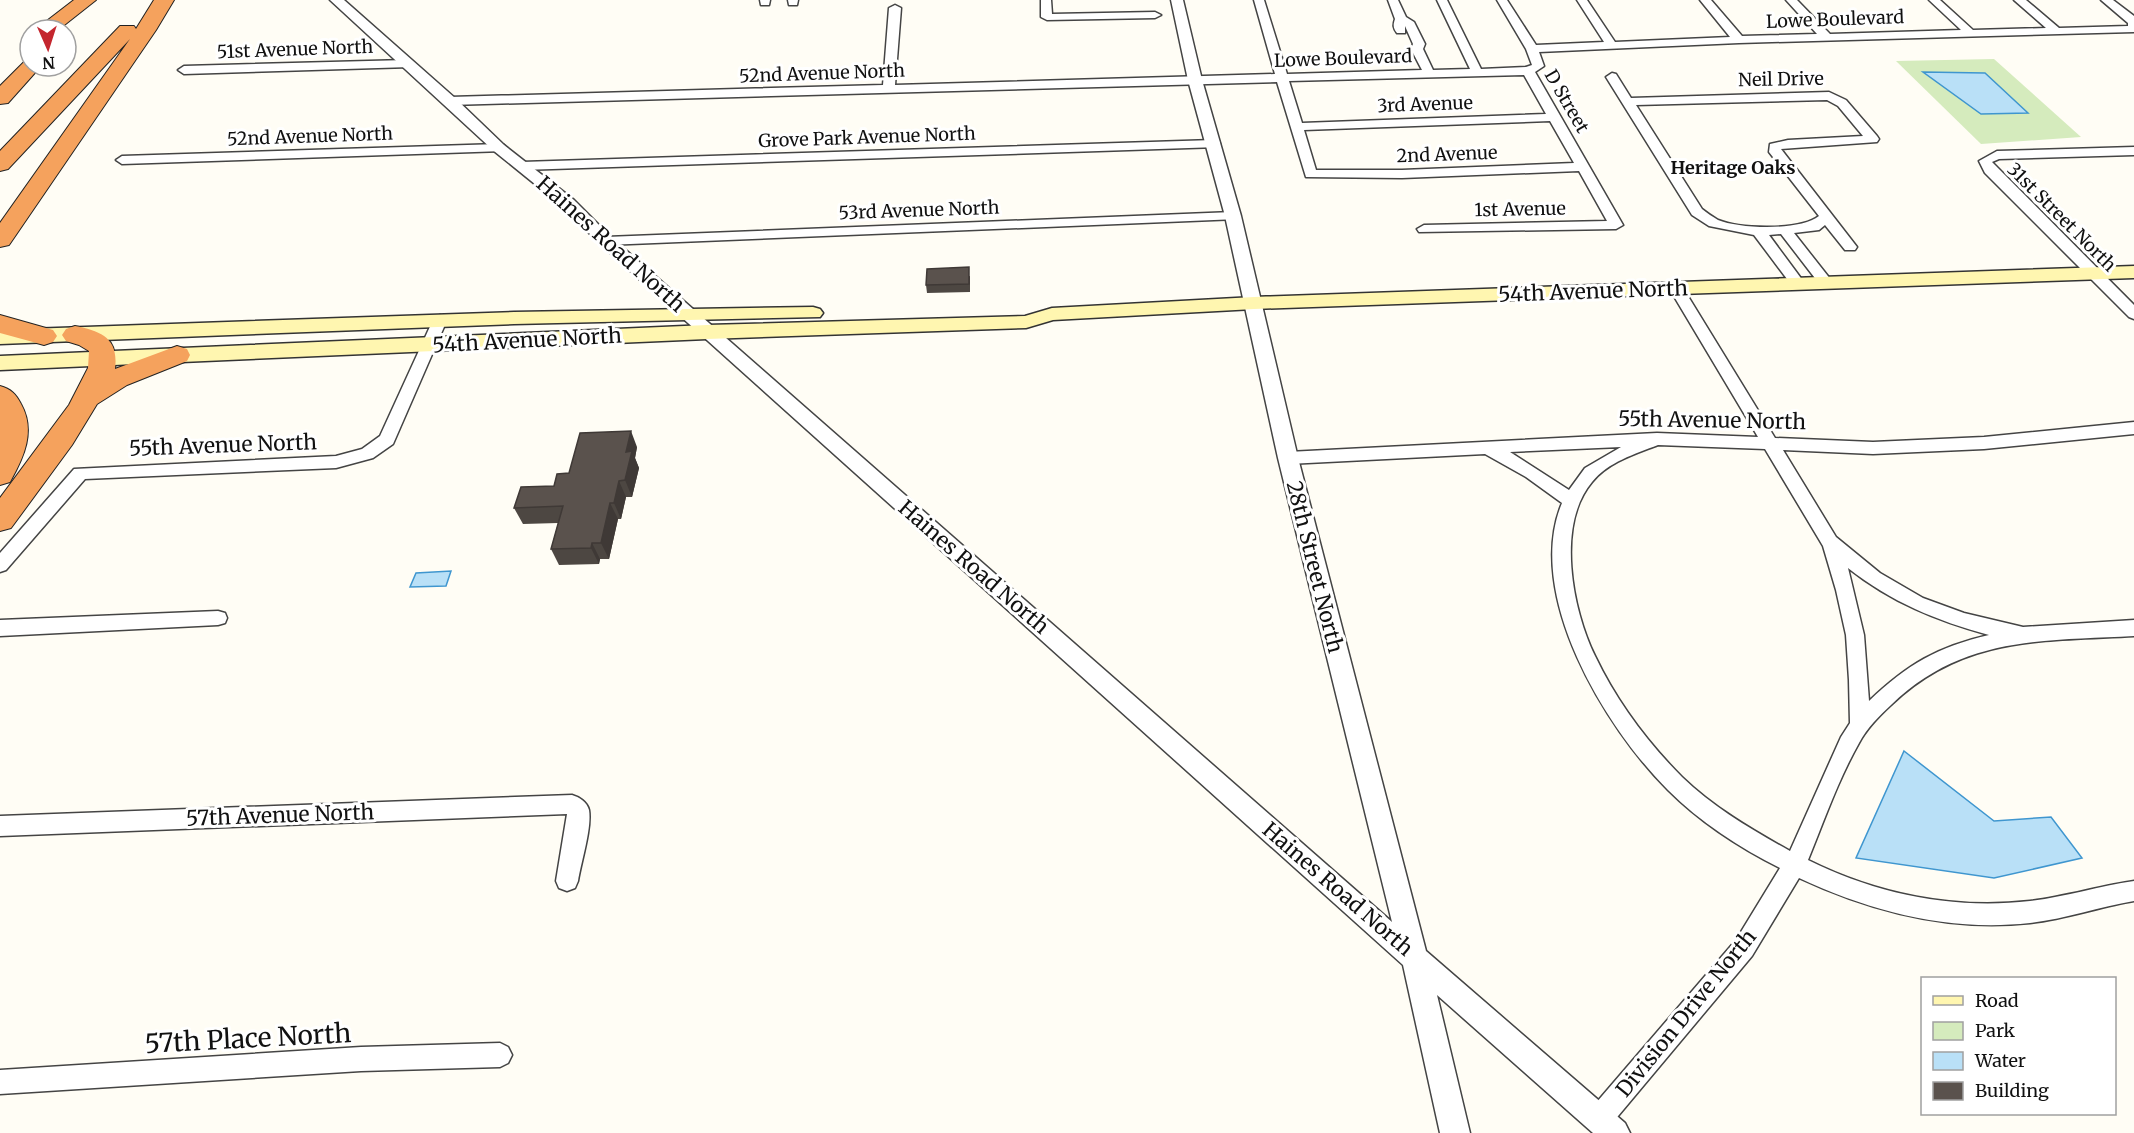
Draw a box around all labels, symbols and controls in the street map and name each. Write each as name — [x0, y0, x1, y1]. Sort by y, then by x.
street label: Lowe Boulevard — [1766, 5, 1905, 33]
north arrow — [18, 18, 78, 78]
street label: 51st Avenue North — [216, 35, 374, 63]
street label: Lowe Boulevard — [1274, 44, 1413, 72]
text: N — [42, 53, 56, 73]
street label: 52nd Avenue North — [739, 59, 905, 87]
street label: D Street — [1540, 65, 1594, 137]
street label: Neil Drive — [1738, 67, 1824, 91]
street label: 3rd Avenue — [1377, 91, 1473, 117]
street label: 52nd Avenue North — [227, 122, 393, 150]
street label: Grove Park Avenue North — [758, 122, 976, 152]
street label: 2nd Avenue — [1396, 141, 1498, 167]
district label: Heritage Oaks — [1671, 156, 1795, 179]
street label: 31st Street North — [2003, 158, 2121, 276]
street label: Haines Road North — [531, 170, 691, 318]
street label: 53rd Avenue North — [838, 196, 1000, 224]
street label: 1st Avenue — [1474, 197, 1566, 221]
street label: 54th Avenue North — [1498, 274, 1688, 308]
street label: 54th Avenue North — [432, 322, 623, 358]
street label: 55th Avenue North — [1618, 405, 1806, 435]
street label: 55th Avenue North — [129, 428, 317, 462]
street label: 28th Street North — [1281, 478, 1349, 656]
street label: Haines Road North — [893, 494, 1055, 640]
street label: 57th Avenue North — [185, 798, 375, 832]
street label: Haines Road North — [1257, 816, 1419, 962]
street label: Division Drive North — [1610, 924, 1762, 1102]
legend — [1921, 977, 2116, 1115]
text: Road — [1975, 989, 2019, 1012]
street label: 57th Place North — [144, 1016, 352, 1060]
text: Park — [1975, 1019, 2016, 1042]
text: Water — [1974, 1049, 2026, 1072]
text: Building — [1975, 1079, 2049, 1102]

